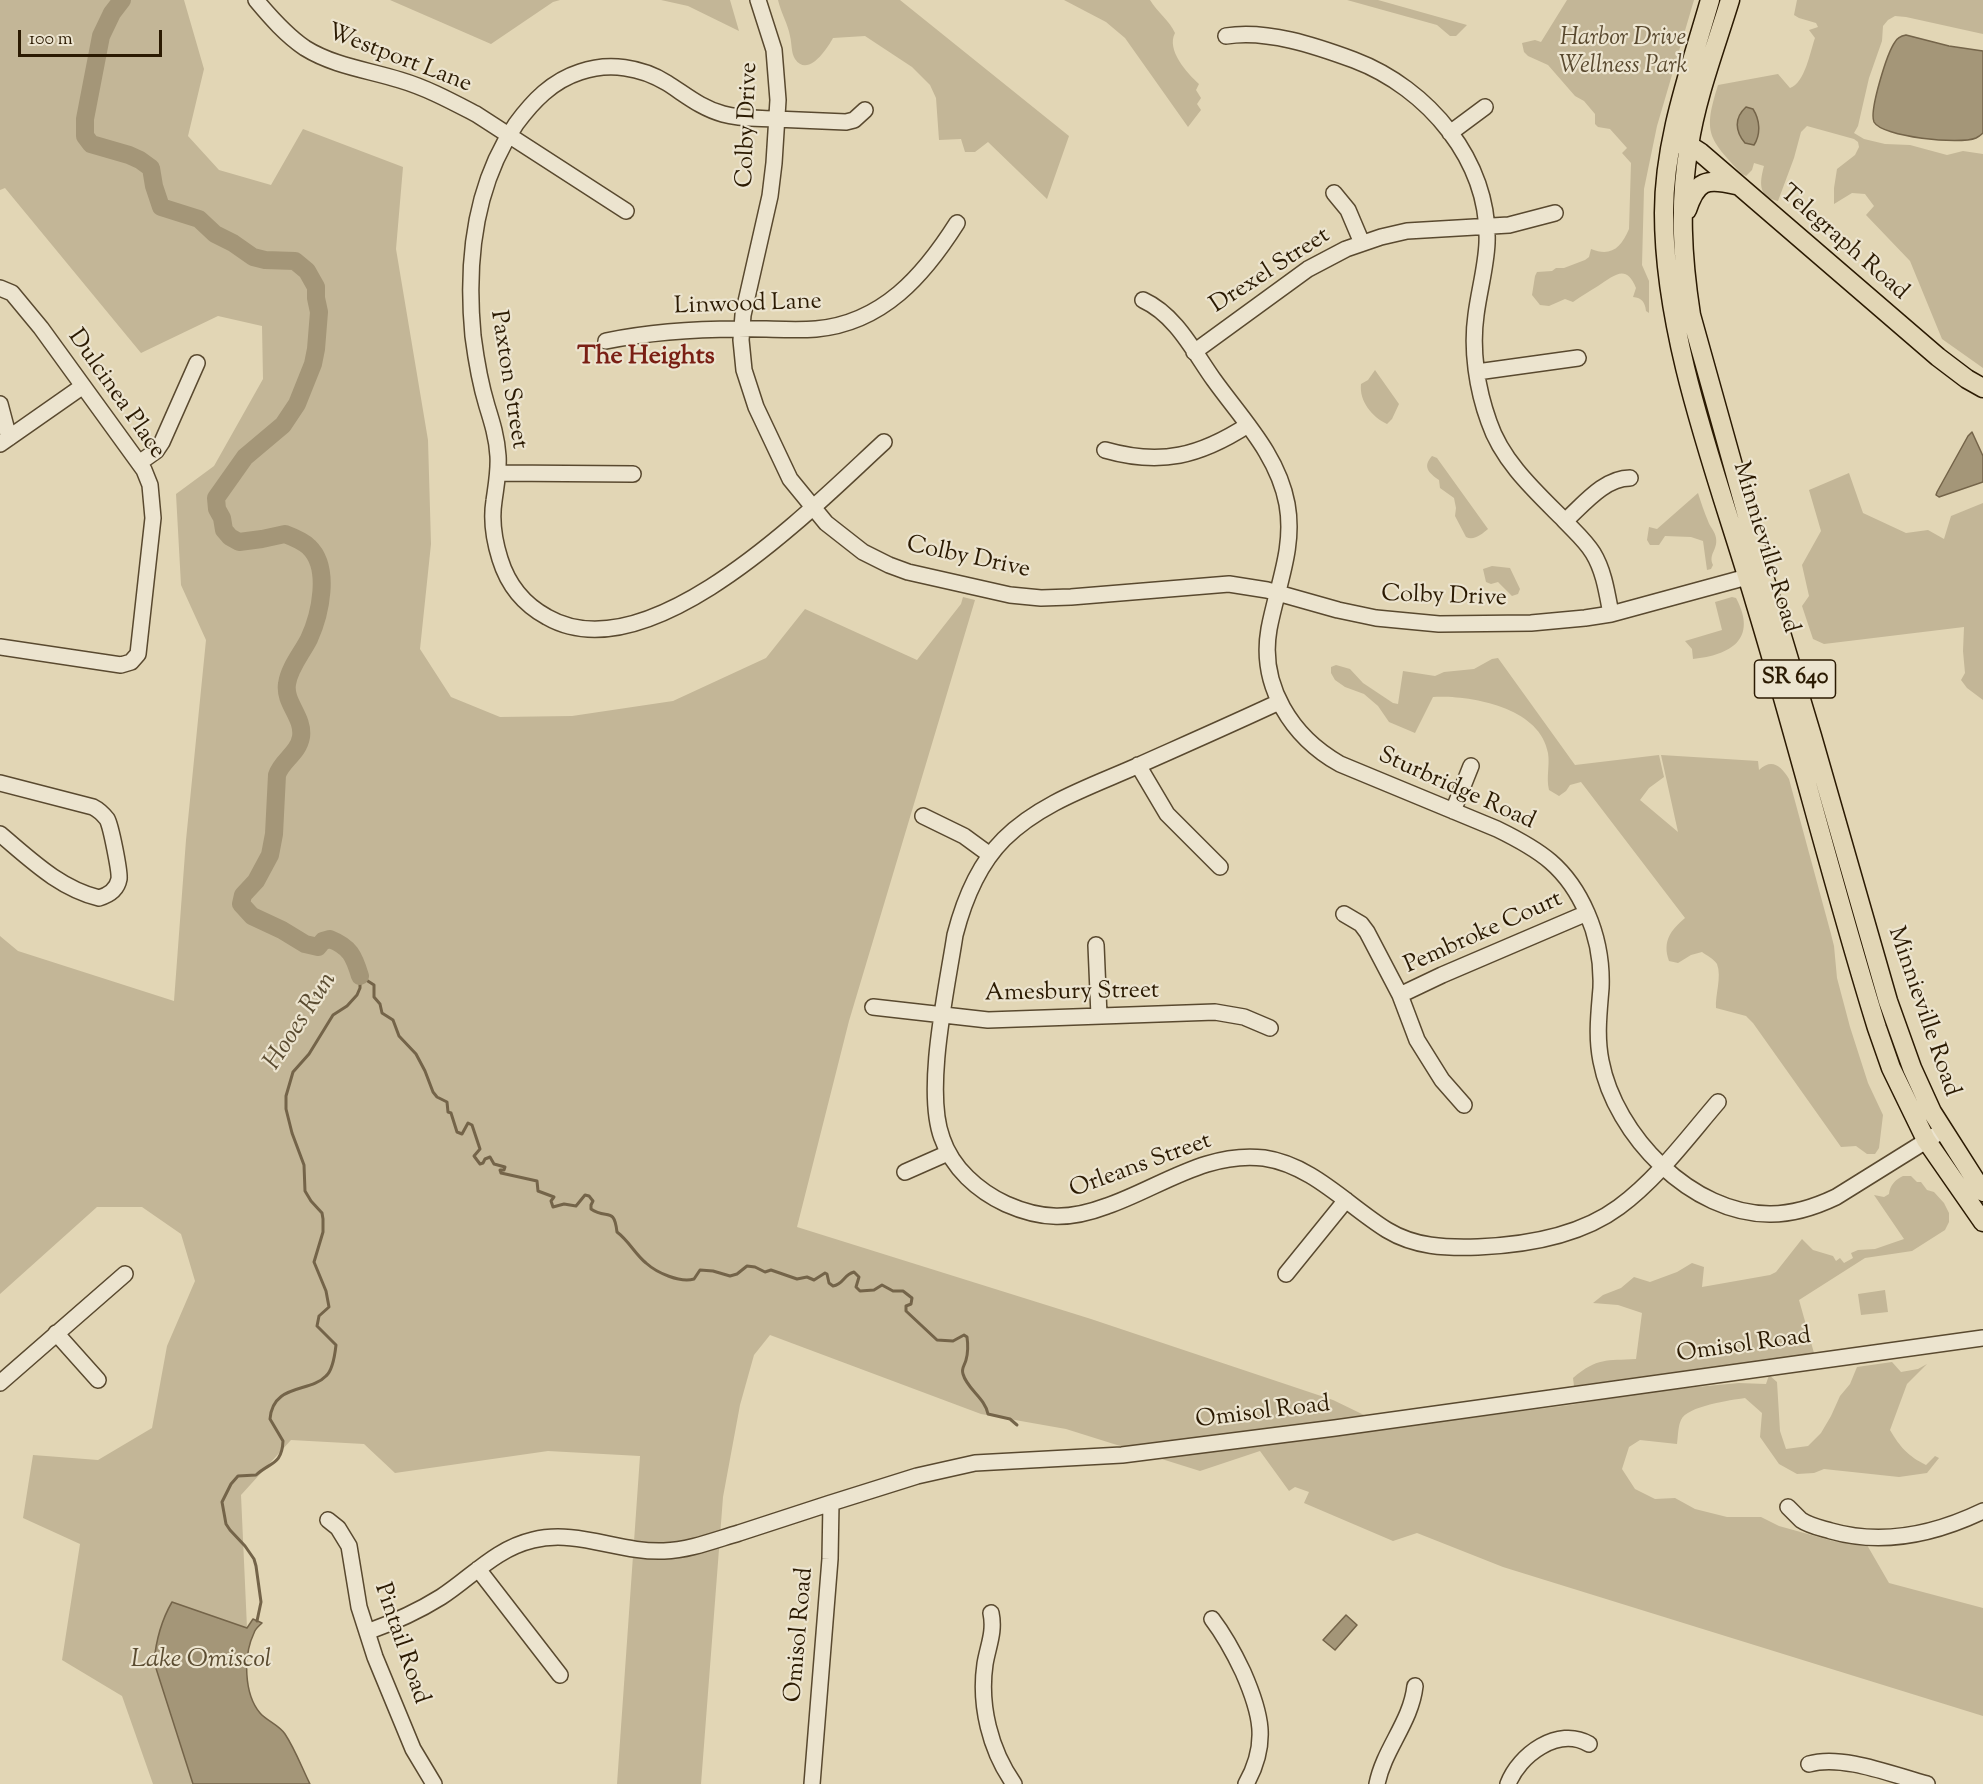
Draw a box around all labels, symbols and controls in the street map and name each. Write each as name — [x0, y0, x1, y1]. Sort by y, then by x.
scale bar — [21, 18, 165, 56]
street label: Westport Lane — [323, 19, 475, 101]
park label: Harbor Drive Wellness Park — [1559, 26, 1687, 82]
text: 100 m — [29, 27, 73, 53]
street label: Colby Drive — [732, 62, 766, 188]
street label: Telegraph Road — [1773, 180, 1913, 308]
street label: Drexel Street — [1206, 223, 1336, 321]
street label: Linwood Lane — [674, 289, 822, 323]
street label: Paxton Street — [482, 309, 532, 451]
street label: Dulcinea Place — [60, 325, 170, 465]
district label: The Heights — [577, 343, 715, 375]
street label: Minnieville Road — [1724, 459, 1804, 637]
street label: Colby Drive — [903, 532, 1033, 586]
street label: Colby Drive — [1381, 581, 1507, 615]
road number: SR 640 — [1754, 660, 1836, 698]
street label: Sturbridge Road — [1373, 742, 1539, 838]
street label: Pembroke Court — [1400, 886, 1568, 982]
street label: Minnieville Road — [1879, 923, 1965, 1101]
water label: Hooes Run — [259, 967, 345, 1077]
street label: Amesbury Street — [985, 978, 1159, 1010]
street label: Orleans Street — [1066, 1128, 1216, 1206]
street label: Omisol Road — [1675, 1323, 1813, 1371]
street label: Omisol Road — [1194, 1391, 1332, 1437]
street label: Omisol Road — [781, 1566, 821, 1704]
street label: Pintail Road — [366, 1580, 434, 1708]
water label: Lake Omiscol — [130, 1646, 272, 1678]

